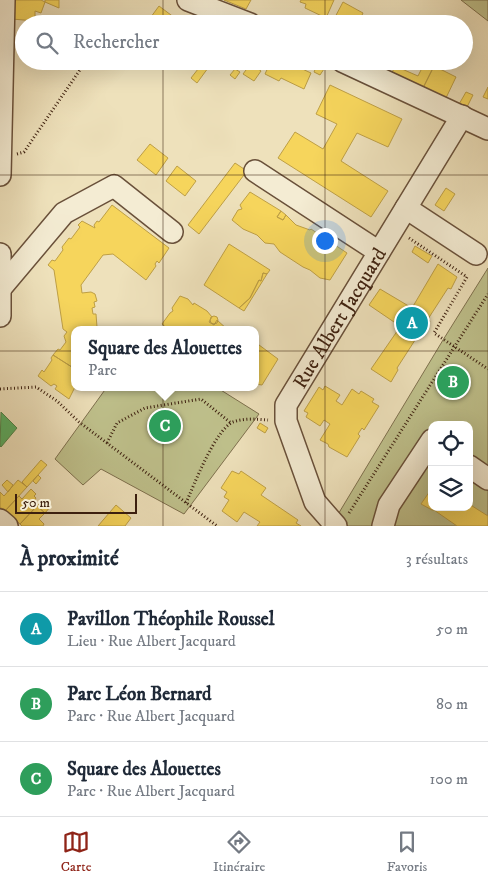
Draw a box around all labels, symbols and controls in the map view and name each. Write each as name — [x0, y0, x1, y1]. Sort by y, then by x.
search box — [15, 15, 473, 70]
icon: search — [33, 29, 61, 57]
text: Rechercher — [73, 31, 159, 54]
your location — [312, 228, 338, 254]
street label: Rue Albert Jacquard — [288, 244, 393, 394]
pin: A — [396, 304, 428, 342]
popup — [71, 326, 259, 391]
text: Square des Alouettes — [88, 337, 242, 360]
text: Parc — [88, 360, 117, 380]
pin: B — [437, 363, 469, 401]
pin: C — [149, 407, 181, 445]
map controls — [428, 421, 473, 511]
button: locate — [428, 421, 473, 466]
button: layers — [428, 466, 473, 511]
scale bar — [15, 491, 138, 514]
text: 50 m — [22, 494, 50, 512]
text: À proximité — [20, 546, 119, 572]
text: 3 résultats — [406, 549, 468, 569]
text: Pavillon Théophile Roussel — [67, 608, 274, 631]
text: A — [31, 619, 41, 639]
text: 50 m — [436, 619, 468, 639]
text: Lieu · Rue Albert Jacquard — [67, 631, 236, 651]
text: Parc Léon Bernard — [67, 683, 212, 706]
text: B — [31, 694, 41, 714]
text: 80 m — [436, 694, 468, 714]
text: Parc · Rue Albert Jacquard — [67, 706, 235, 726]
text: Square des Alouettes — [67, 758, 221, 781]
text: C — [31, 769, 41, 789]
text: 100 m — [430, 769, 468, 789]
text: Parc · Rue Albert Jacquard — [67, 781, 235, 801]
tab: Carte — [61, 828, 91, 876]
tab: Itinéraire — [213, 828, 265, 876]
tab: Favoris — [387, 828, 427, 876]

